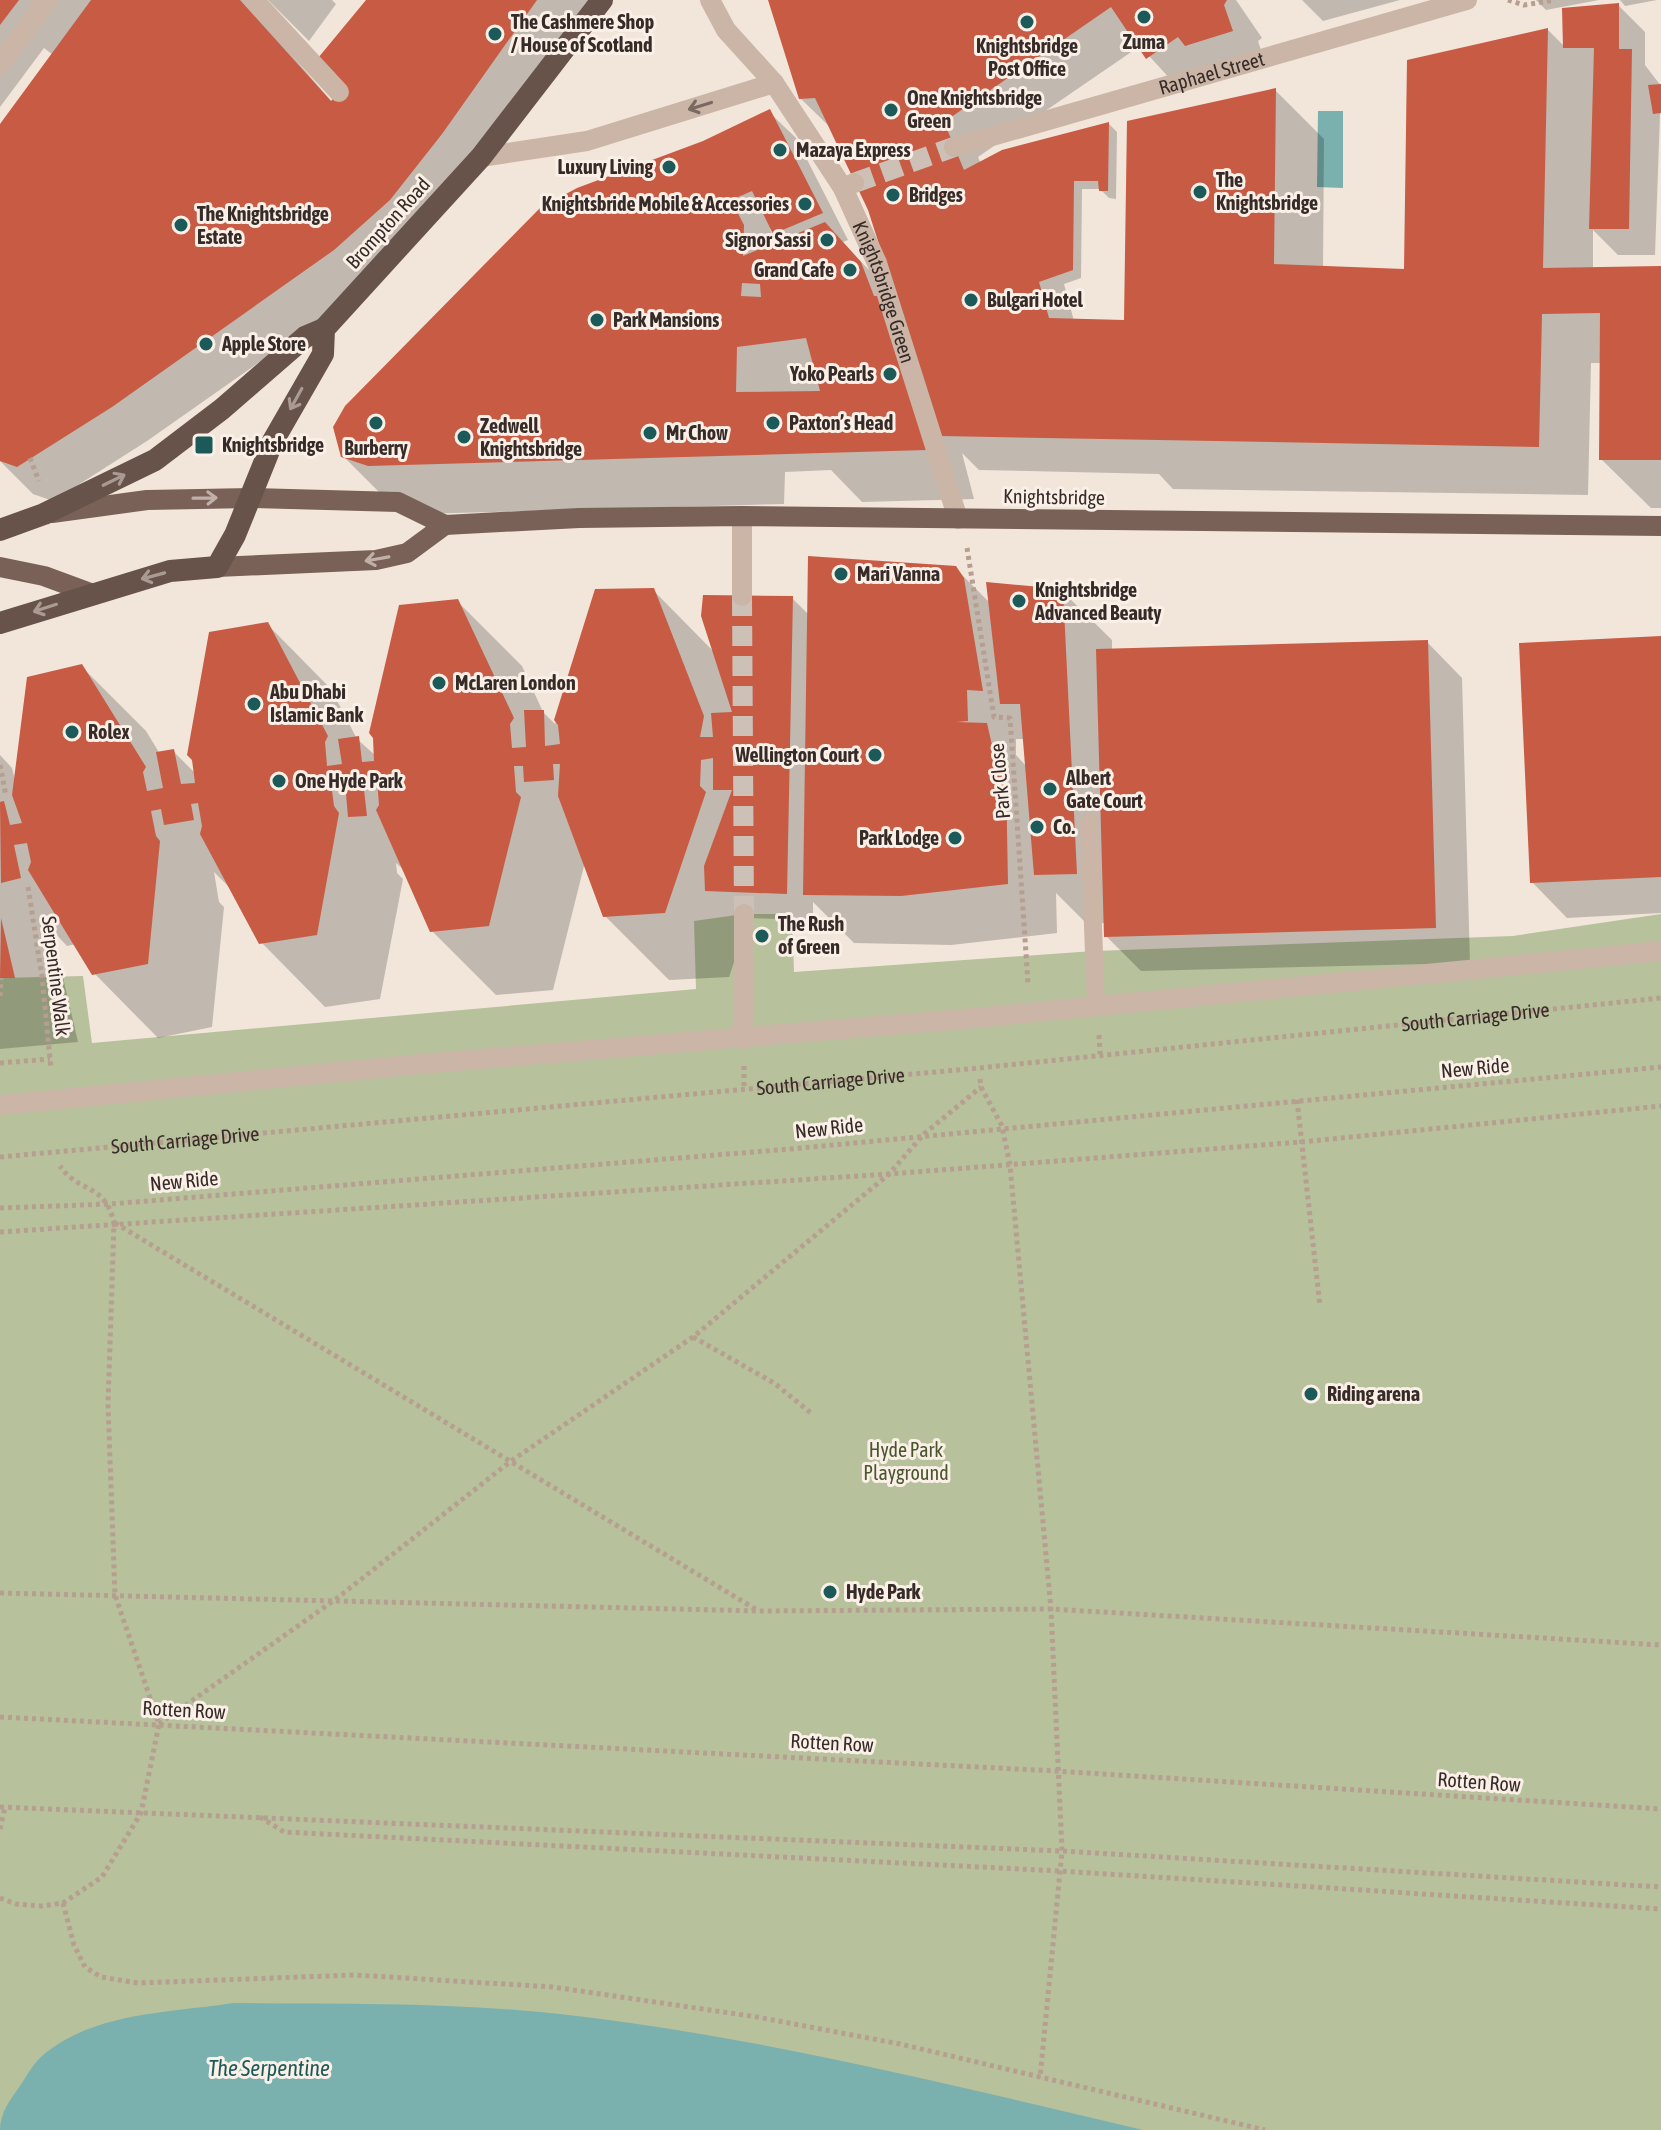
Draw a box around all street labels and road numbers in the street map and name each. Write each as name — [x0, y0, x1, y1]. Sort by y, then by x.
street label: Raphael Street — [1156, 47, 1267, 99]
street label: Brompton Road — [341, 173, 434, 273]
street label: Knightsbridge Green — [848, 217, 920, 366]
street label: Knightsbridge — [1003, 484, 1105, 509]
street label: Park Close — [985, 742, 1014, 820]
street label: Serpentine Walk — [38, 915, 75, 1037]
street label: South Carriage Drive — [1400, 998, 1550, 1036]
street label: New Ride — [1440, 1053, 1510, 1082]
street label: South Carriage Drive — [755, 1063, 906, 1099]
street label: New Ride — [794, 1112, 864, 1143]
street label: South Carriage Drive — [110, 1121, 260, 1158]
street label: New Ride — [149, 1166, 219, 1195]
street label: Rotten Row — [142, 1696, 226, 1723]
street label: Rotten Row — [790, 1729, 874, 1756]
street label: Rotten Row — [1437, 1767, 1521, 1796]

